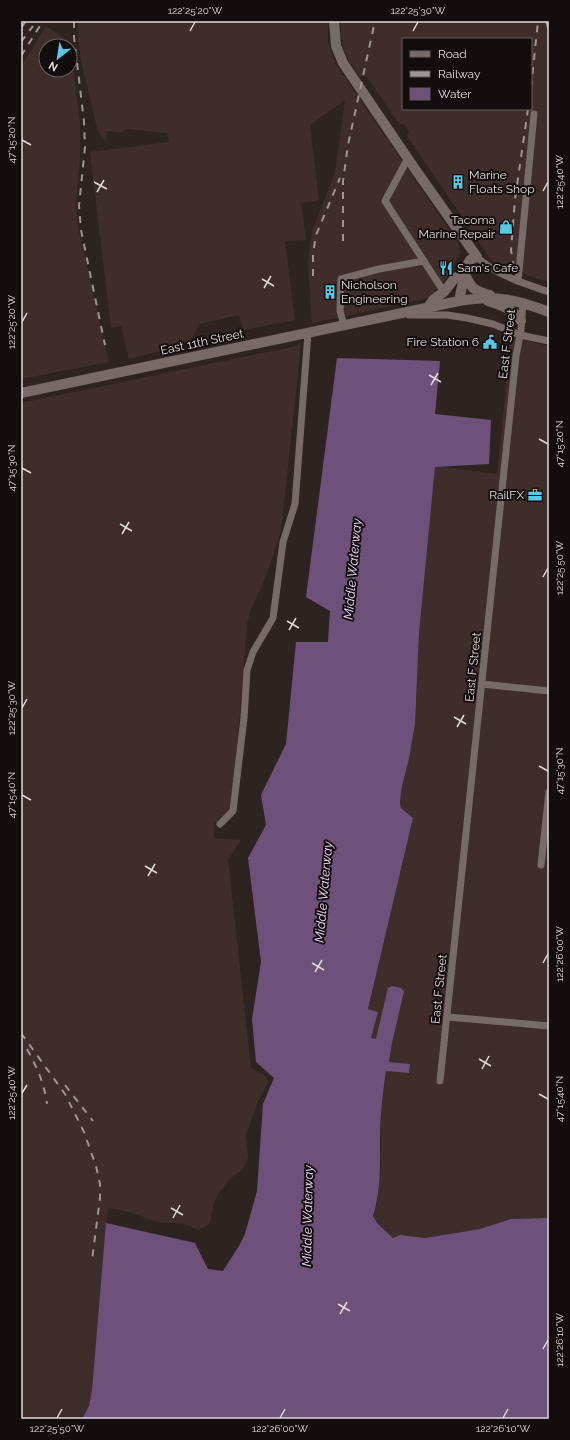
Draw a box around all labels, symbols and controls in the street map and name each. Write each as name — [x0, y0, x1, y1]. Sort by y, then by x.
text: 122°25'20"W — [168, 5, 223, 16]
text: 122°25'30"W — [391, 5, 446, 16]
north arrow — [38, 38, 78, 78]
legend — [402, 38, 532, 110]
text: Road — [438, 47, 467, 61]
text: N — [46, 58, 60, 74]
text: Railway — [438, 67, 481, 81]
text: Water — [438, 87, 472, 101]
text: 47°15'20"N — [6, 116, 17, 164]
text: 122°25'40"W — [554, 154, 565, 209]
place label: Marine Floats Shop — [469, 168, 535, 196]
building icon: Marine Floats Shop — [450, 174, 466, 190]
place label: Tacoma Marine Repair — [419, 213, 496, 241]
shop icon: Tacoma Marine Repair — [498, 219, 514, 235]
restaurant icon: Sam's Cafe — [438, 260, 454, 276]
place label: Sam's Cafe — [457, 261, 518, 275]
place label: Nicholson Engineering — [341, 278, 408, 306]
building icon: Nicholson Engineering — [322, 284, 338, 300]
text: 122°25'20"W — [6, 294, 17, 349]
street label: East F Street — [496, 309, 518, 379]
street label: East 11th Street — [159, 326, 245, 358]
public building icon: Fire Station 6 — [482, 334, 498, 350]
place label: Fire Station 6 — [406, 335, 479, 349]
text: 47°15'20"N — [554, 420, 565, 468]
text: 47°15'30"N — [6, 444, 17, 492]
office icon: RailFX — [527, 487, 543, 503]
place label: RailFX — [489, 488, 524, 502]
water label: Middle Waterway — [341, 517, 364, 620]
text: 122°25'50"W — [554, 540, 565, 595]
street label: East F Street — [462, 632, 484, 702]
text: 122°25'30"W — [6, 680, 17, 735]
text: 47°15'30"N — [554, 747, 565, 795]
text: 47°15'40"N — [6, 772, 17, 818]
water label: Middle Waterway — [312, 840, 335, 943]
text: 122°26'00"W — [554, 925, 565, 982]
street label: East F Street — [428, 954, 450, 1024]
text: 122°25'40"W — [6, 1065, 17, 1120]
text: 47°15'40"N — [554, 1076, 565, 1122]
water label: Middle Waterway — [299, 1164, 316, 1267]
text: 122°26'10"W — [554, 1312, 565, 1367]
text: 122°25'50"W — [30, 1423, 85, 1434]
text: 122°26'00"W — [252, 1423, 309, 1434]
text: 122°26'10"W — [476, 1423, 531, 1434]

